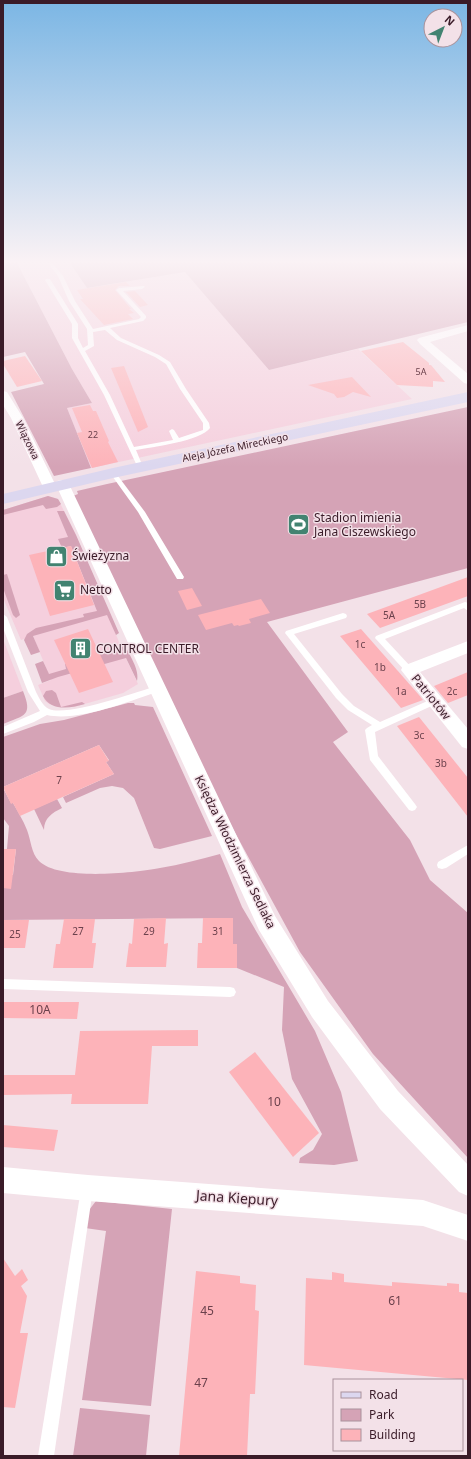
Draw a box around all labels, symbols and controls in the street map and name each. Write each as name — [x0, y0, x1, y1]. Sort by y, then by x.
north arrow — [423, 8, 463, 48]
text: N — [442, 12, 458, 29]
house number: 5A — [416, 365, 427, 378]
street label: Wiązowa — [13, 418, 43, 462]
house number: 22 — [88, 428, 98, 441]
street label: Aleja Józefa Mireckiego — [181, 429, 289, 465]
place label: Stadion imienia Jana Ciszewskiego — [313, 509, 416, 540]
sports icon: Stadion imienia Jana Ciszewskiego — [286, 512, 312, 538]
shop icon: Świeżyzna — [43, 543, 69, 569]
place label: Świeżyzna — [72, 547, 129, 564]
supermarket icon: Netto — [51, 577, 77, 603]
place label: Netto — [80, 581, 112, 598]
house number: 5B — [414, 597, 426, 611]
house number: 5A — [383, 608, 396, 622]
building icon: CONTROL CENTER — [67, 636, 93, 662]
house number: 1c — [355, 637, 365, 651]
place label: CONTROL CENTER — [96, 640, 199, 657]
house number: 1b — [374, 660, 386, 674]
street label: Patriotów — [408, 670, 455, 724]
house number: 1a — [395, 684, 407, 698]
house number: 2c — [447, 684, 457, 698]
house number: 3c — [414, 728, 424, 742]
house number: 3b — [435, 756, 447, 770]
street label: Księdza Włodzimierza Sedlaka — [191, 772, 280, 931]
house number: 7 — [56, 773, 62, 787]
house number: 27 — [72, 924, 84, 938]
house number: 29 — [143, 924, 155, 938]
house number: 31 — [212, 924, 224, 938]
house number: 25 — [9, 927, 21, 941]
house number: 10A — [29, 1001, 51, 1018]
house number: 10 — [267, 1093, 281, 1110]
street label: Jana Kiepury — [193, 1185, 280, 1210]
house number: 61 — [388, 1292, 402, 1309]
house number: 45 — [200, 1302, 214, 1319]
house number: 47 — [194, 1374, 208, 1391]
legend — [333, 1379, 463, 1451]
text: Road — [369, 1386, 398, 1403]
text: Park — [369, 1406, 395, 1423]
text: Building — [369, 1426, 416, 1443]

